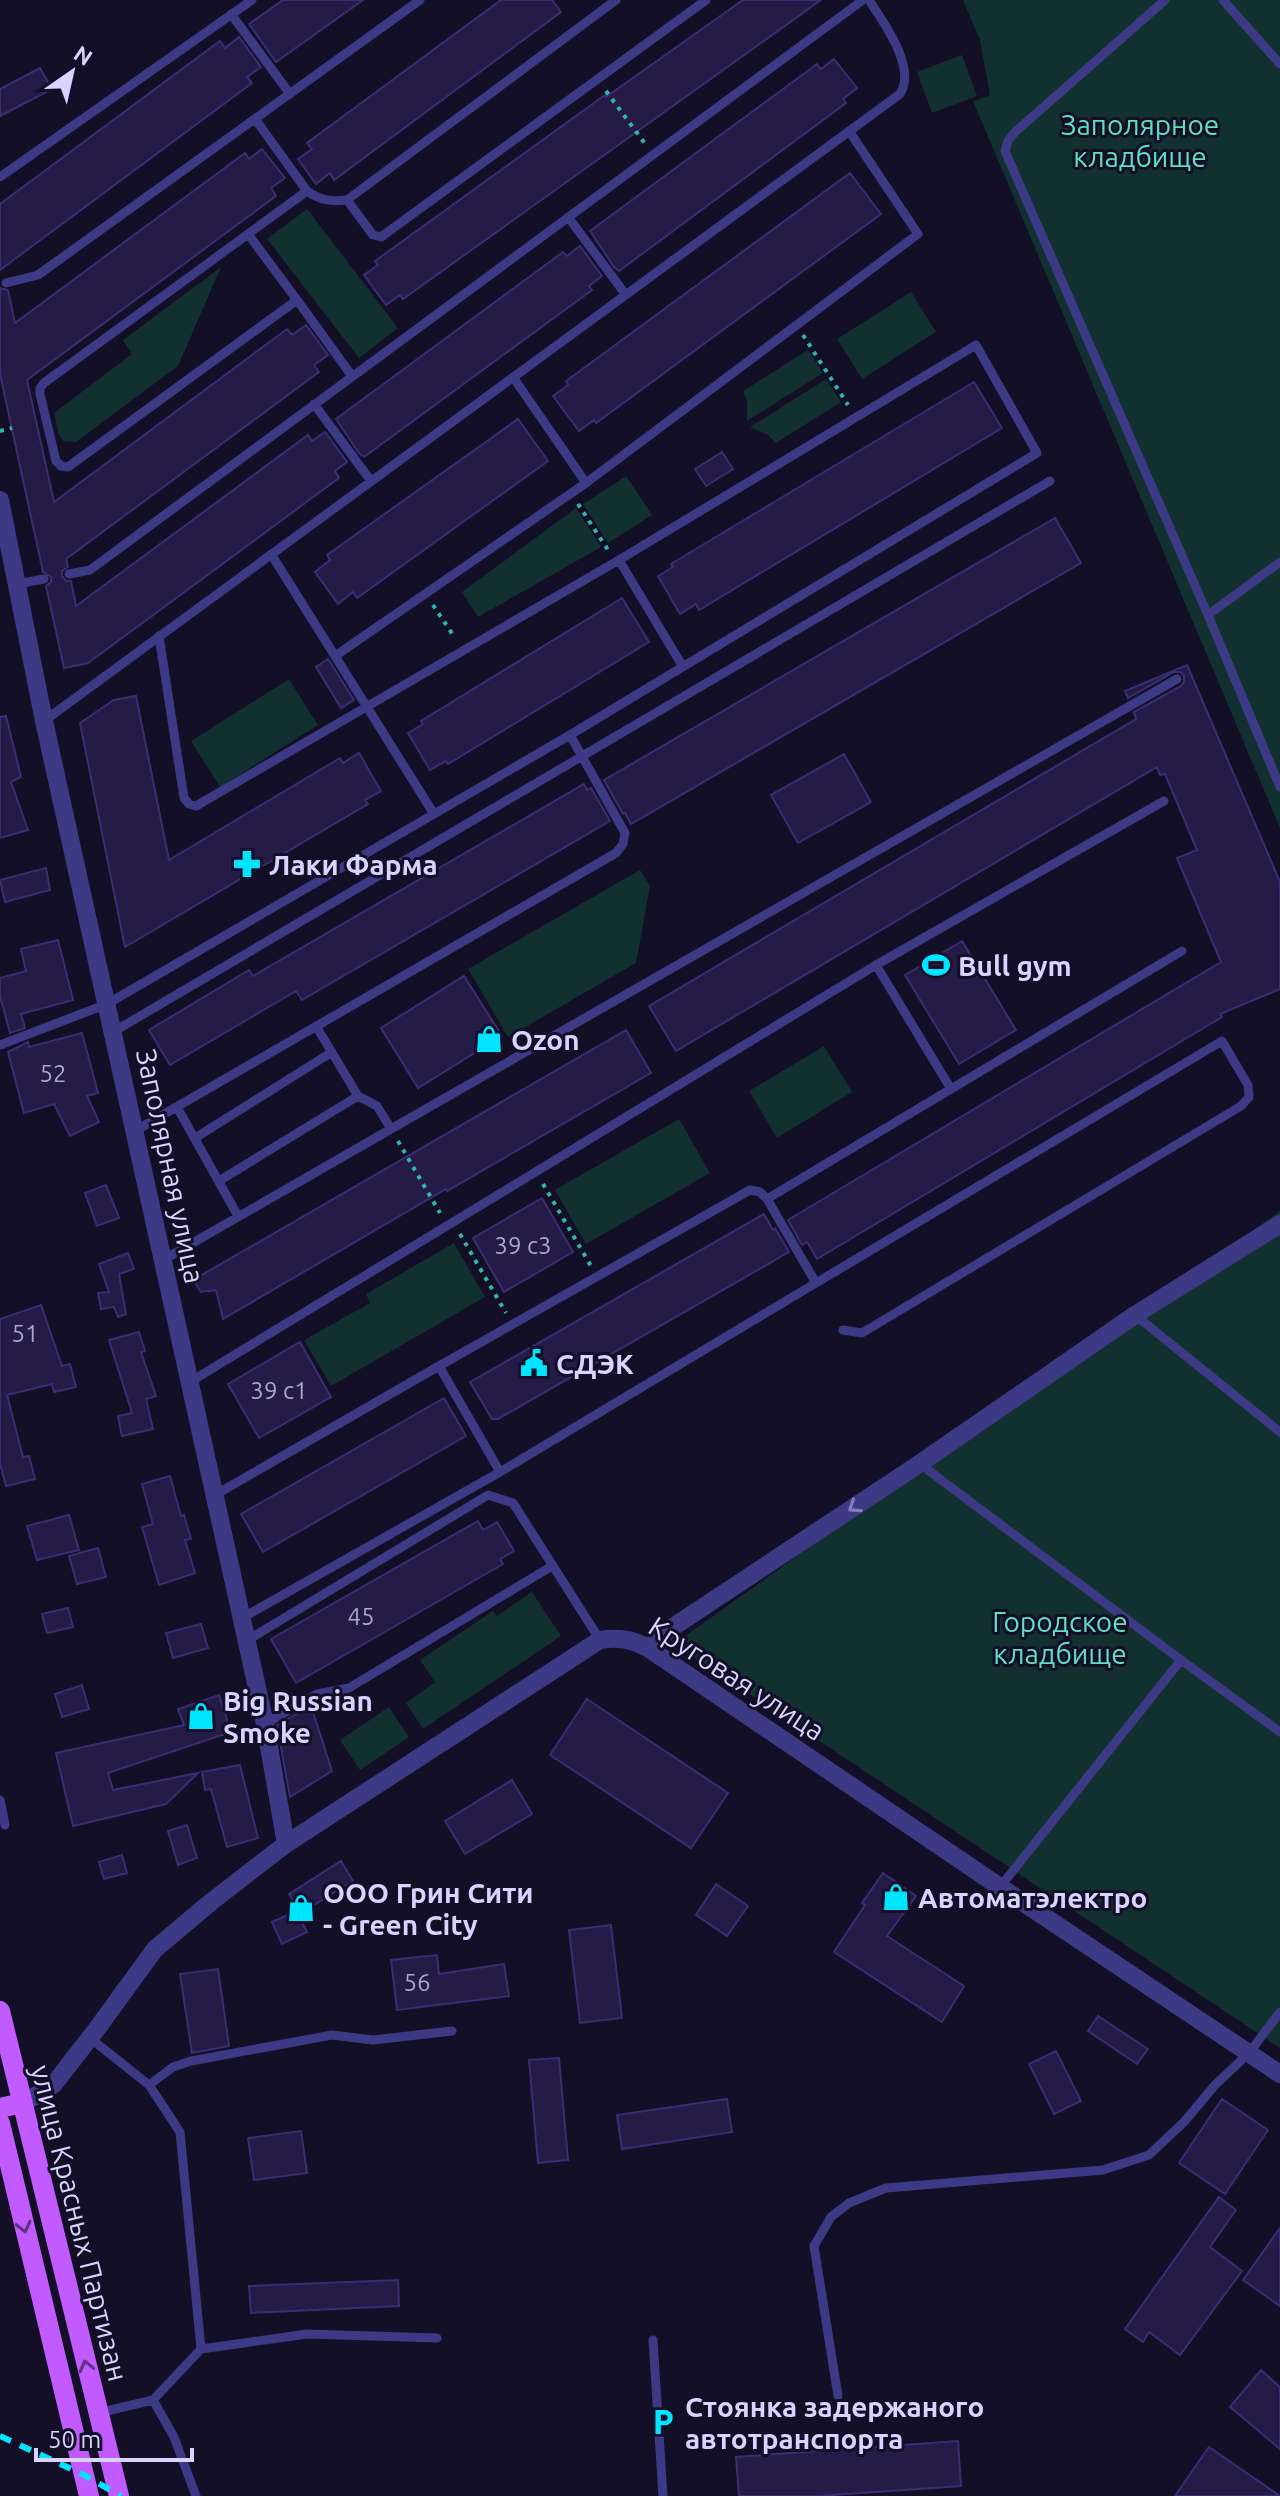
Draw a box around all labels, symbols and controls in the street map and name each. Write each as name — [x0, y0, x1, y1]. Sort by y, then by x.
north arrow — [32, 32, 112, 112]
text: N — [70, 40, 97, 70]
park label: Заполярное кладбище — [1061, 109, 1219, 172]
pharmacy icon: Лаки Фарма — [232, 849, 262, 879]
place label: Лаки Фарма — [269, 849, 438, 880]
sports icon: Bull gym — [921, 950, 951, 980]
place label: Bull gym — [958, 950, 1072, 981]
shop icon: Ozon — [474, 1024, 504, 1054]
place label: Ozon — [511, 1024, 580, 1055]
street label: Заполярная улица — [131, 1046, 211, 1286]
house number: 52 — [39, 1060, 67, 1087]
house number: 39 с3 — [494, 1232, 552, 1259]
house number: 51 — [11, 1320, 39, 1347]
public building icon: СДЭК — [519, 1348, 549, 1378]
place label: СДЭК — [556, 1348, 634, 1379]
house number: 39 с1 — [250, 1377, 308, 1404]
one-way arrow — [849, 1497, 863, 1512]
house number: 45 — [347, 1603, 375, 1630]
park label: Городское кладбище — [992, 1606, 1128, 1669]
street label: Круговая улица — [644, 1610, 830, 1746]
place label: Big Russian Smoke — [223, 1685, 373, 1748]
shop icon: Big Russian Smoke — [186, 1701, 216, 1731]
place label: ООО Грин Сити - Green City — [323, 1877, 533, 1940]
shop icon: Автоматэлектро — [881, 1882, 911, 1912]
place label: Автоматэлектро — [918, 1882, 1147, 1913]
shop icon: ООО Грин Сити - Green City — [286, 1893, 316, 1923]
house number: 56 — [403, 1969, 431, 1996]
street label: улица Красных Партизан — [26, 2062, 134, 2384]
one-way arrow — [15, 2219, 32, 2233]
one-way arrow — [79, 2360, 96, 2373]
place label: Стоянка задержаного автотранспорта — [685, 2391, 984, 2454]
parking icon: Стоянка задержаного автотранспорта — [648, 2407, 678, 2437]
scale bar — [36, 2412, 192, 2462]
text: 50 m — [48, 2426, 101, 2453]

